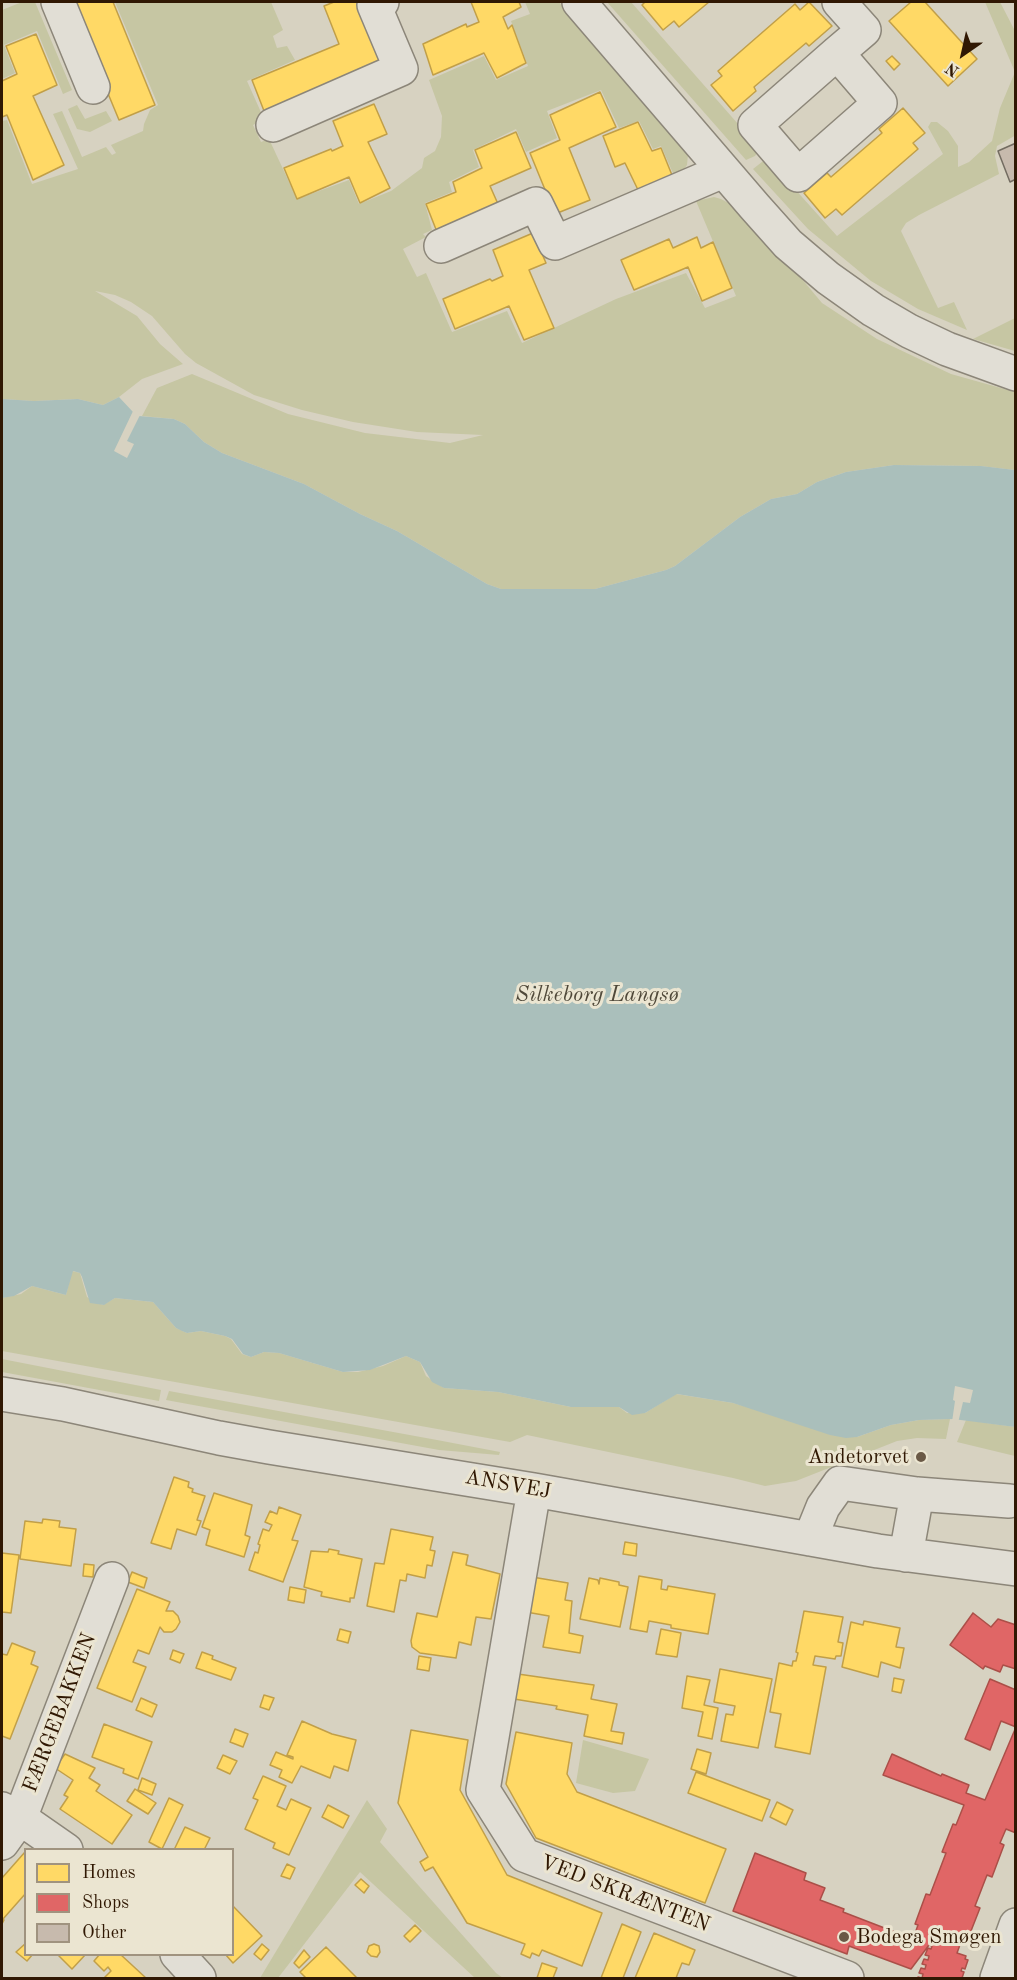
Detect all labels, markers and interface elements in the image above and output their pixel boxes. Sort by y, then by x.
north arrow [933,24,993,84]
text: N [943,59,962,79]
water label: Silkeborg Langsø [515,982,679,1008]
place label: Andetorvet [807,1444,909,1470]
marker: Andetorvet [914,1450,928,1464]
street label: ANSVEJ [463,1465,553,1505]
street label: FÆRGEBAKKEN [18,1630,102,1796]
legend [24,1848,234,1956]
street label: VED SKRÆNTEN [537,1850,713,1938]
text: Homes [82,1864,136,1882]
text: Shops [82,1894,129,1912]
text: Other [82,1924,126,1942]
place label: Bodega Smøgen [856,1924,1002,1950]
marker: Bodega Smøgen [837,1930,851,1944]

